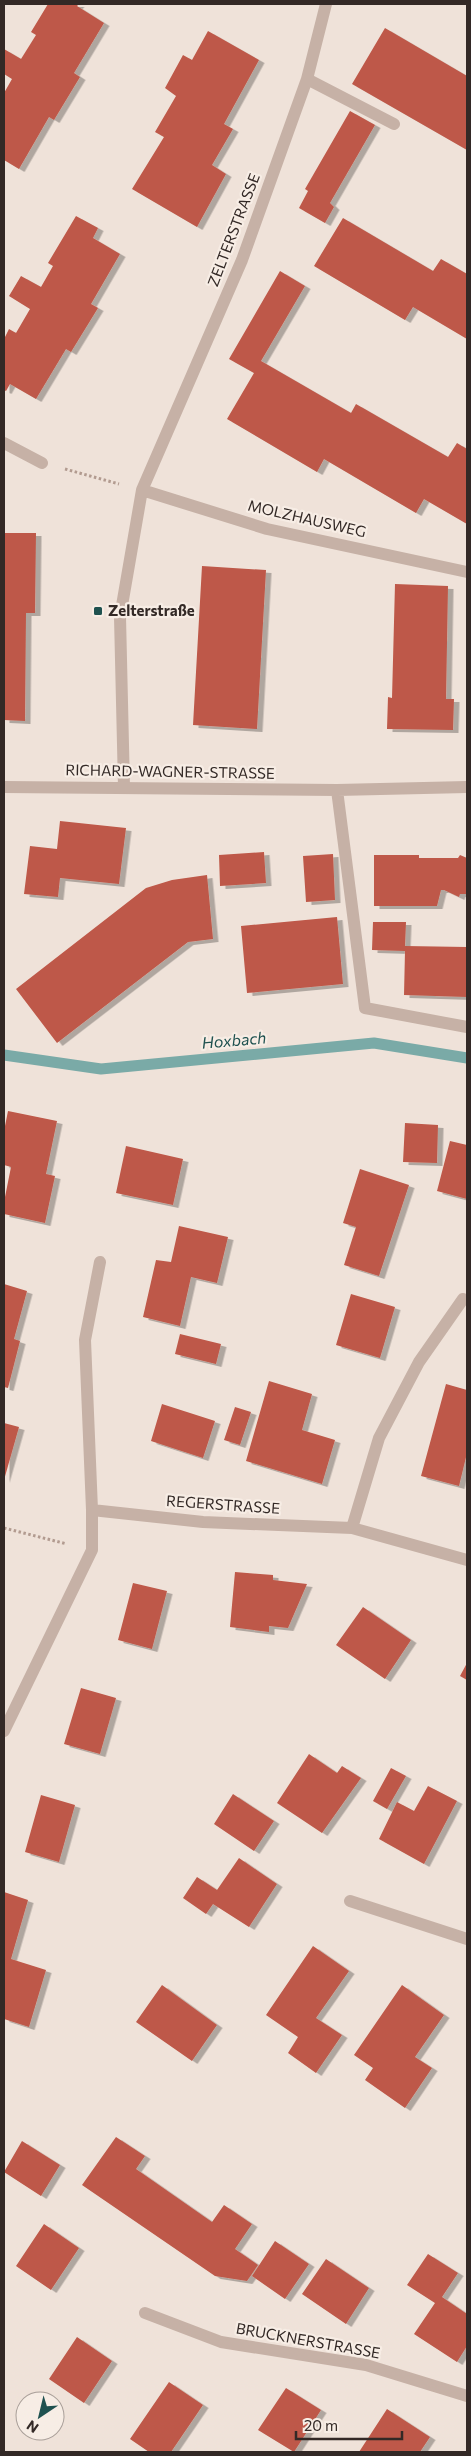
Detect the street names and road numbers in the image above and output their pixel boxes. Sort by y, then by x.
street label: ZELTERSTRASSE [203,170,263,289]
street label: MOLZHAUSWEG [246,496,368,540]
street label: RICHARD-WAGNER-STRASSE [65,760,275,782]
street label: REGERSTRASSE [166,1491,281,1517]
street label: BRUCKNERSTRASSE [235,2318,382,2362]

